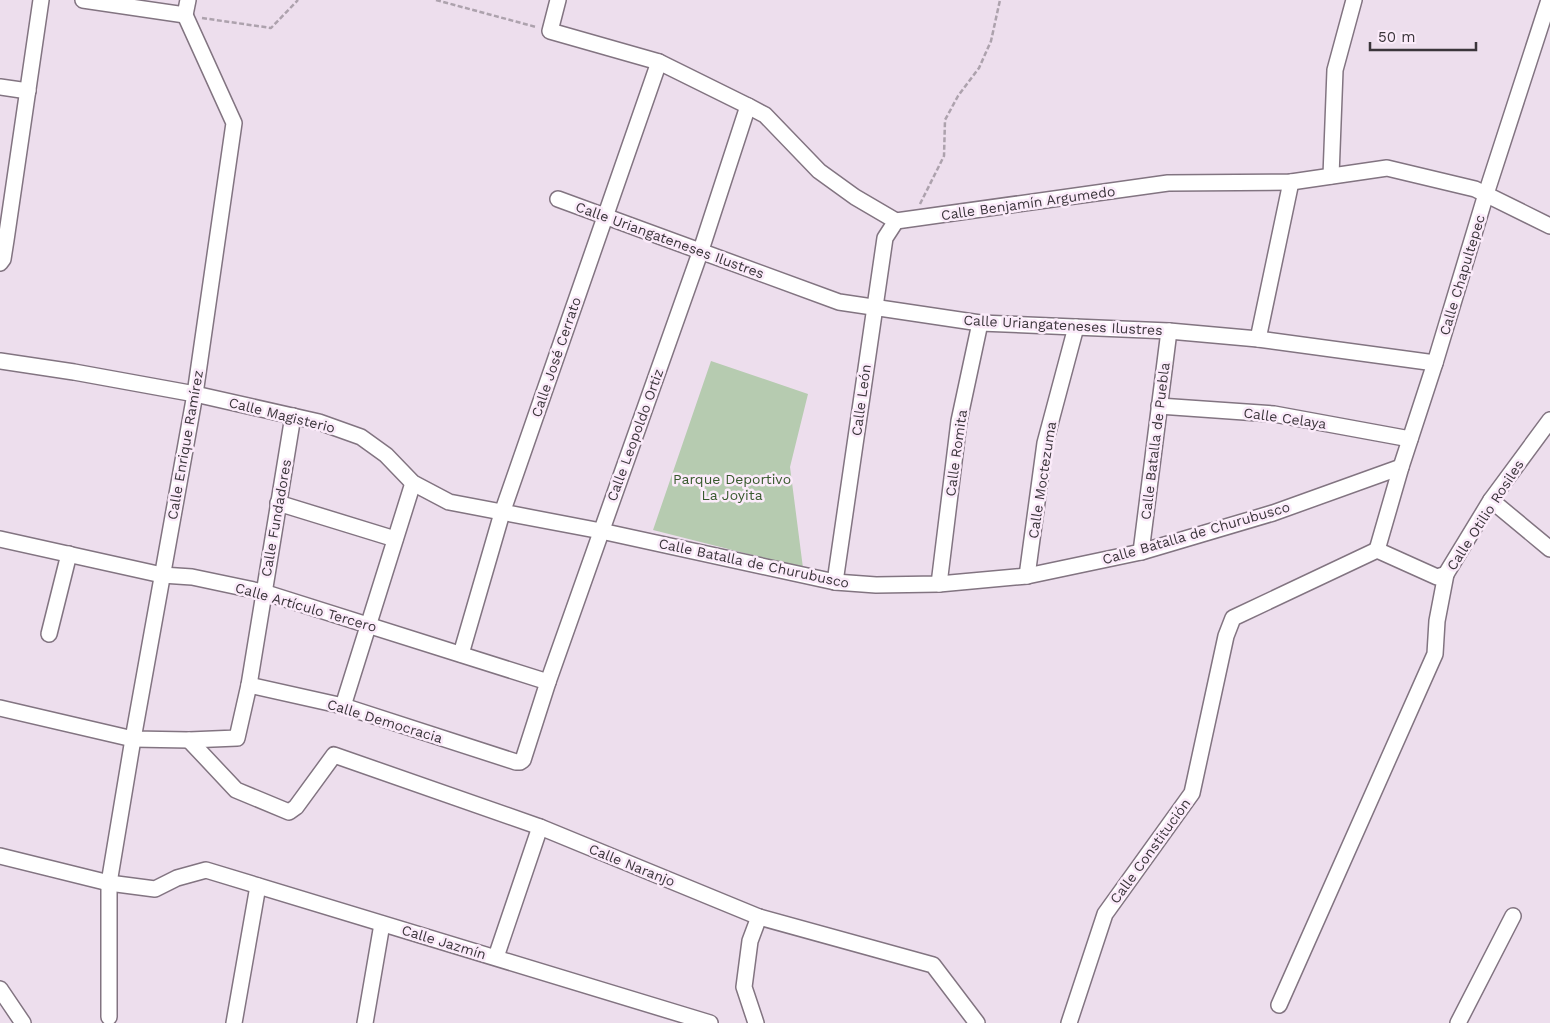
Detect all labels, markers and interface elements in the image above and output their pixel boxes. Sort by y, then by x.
scale bar [1370,20,1476,52]
text: 50 m [1378,28,1415,46]
street label: Calle Benjamín Argumedo [940,183,1116,223]
street label: Calle Uriangateneses Ilustres [574,198,766,282]
street label: Calle Chapultepec [1436,213,1488,337]
street label: Calle José Cerrato [528,295,584,419]
street label: Calle Uriangateneses Ilustres [963,312,1163,338]
street label: Calle Batalla de Puebla [1137,361,1173,521]
street label: Calle León [848,363,874,437]
street label: Calle Leopoldo Ortiz [604,367,666,503]
street label: Calle Enrique Ramírez [164,369,206,521]
street label: Calle Magisterio [227,394,337,436]
street label: Calle Celaya [1243,404,1327,432]
street label: Calle Romita [942,409,970,497]
street label: Calle Moctezuma [1025,420,1059,540]
street label: Calle Otilio Rosiles [1443,457,1527,573]
street label: Calle Fundadores [258,458,294,578]
park label: Parque Deportivo La Joyita [673,471,791,503]
street label: Calle Batalla de Churubusco [1100,499,1292,567]
street label: Calle Batalla de Churubusco [657,535,851,591]
street label: Calle Artículo Tercero [233,579,379,635]
street label: Calle Democracia [325,696,445,746]
street label: Calle Constitución [1107,795,1193,907]
street label: Calle Naranjo [587,840,677,890]
street label: Calle Jazmín [400,922,488,962]

